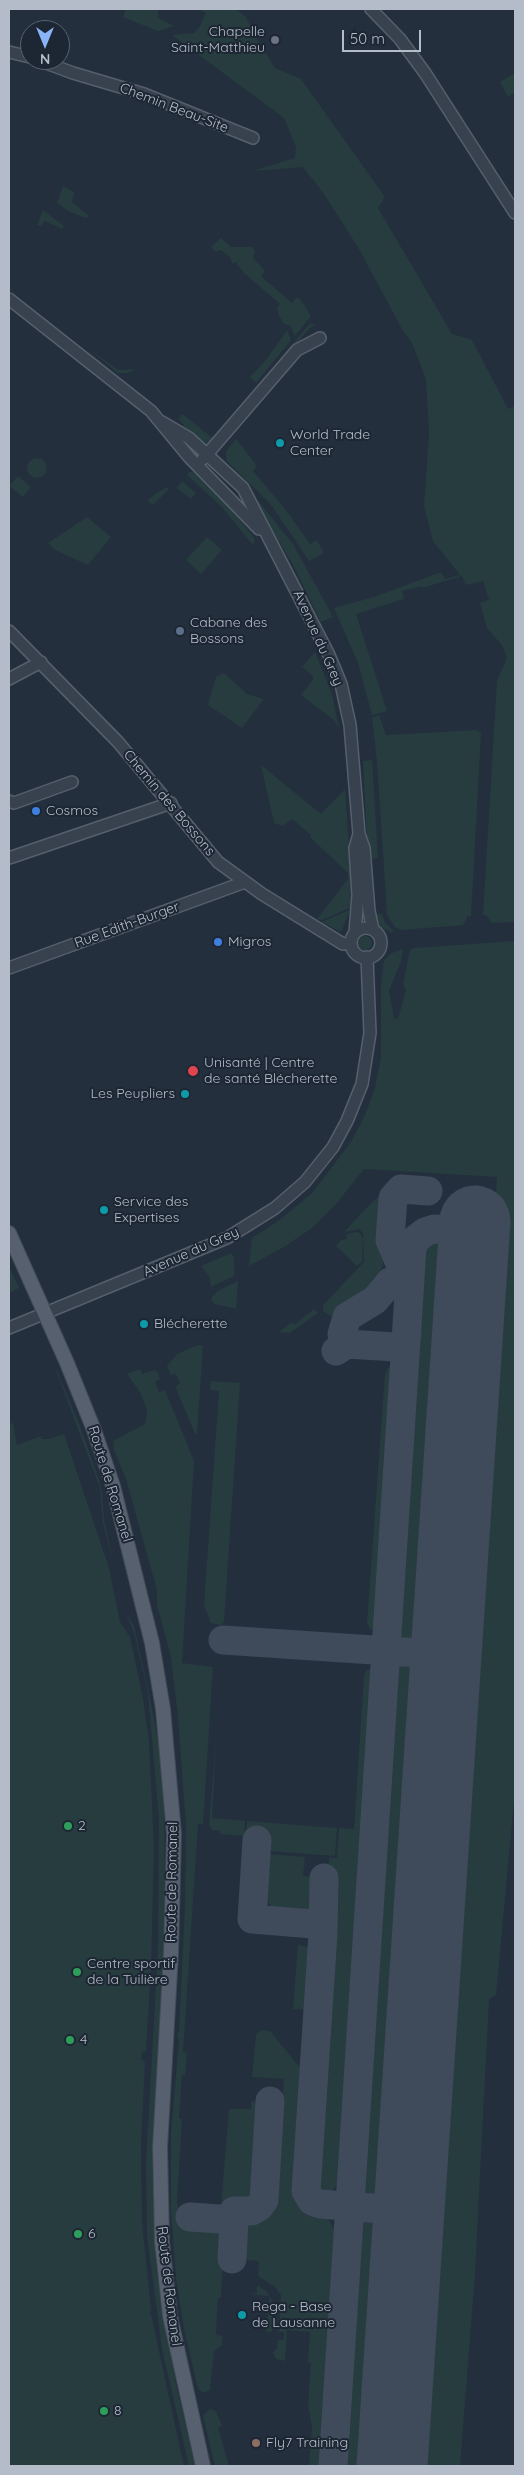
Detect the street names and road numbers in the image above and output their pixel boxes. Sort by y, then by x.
street label: Chemin Beau-Site [117,80,231,136]
street label: Avenue du Grey [289,588,347,688]
street label: Chemin des Bossons [120,747,218,859]
street label: Rue Edith-Burger [72,898,182,952]
street label: Avenue du Grey [141,1223,241,1281]
street label: Route de Romanel [84,1424,136,1544]
street label: Route de Romanel [163,1822,181,1942]
street label: Route de Romanel [153,2225,185,2347]

